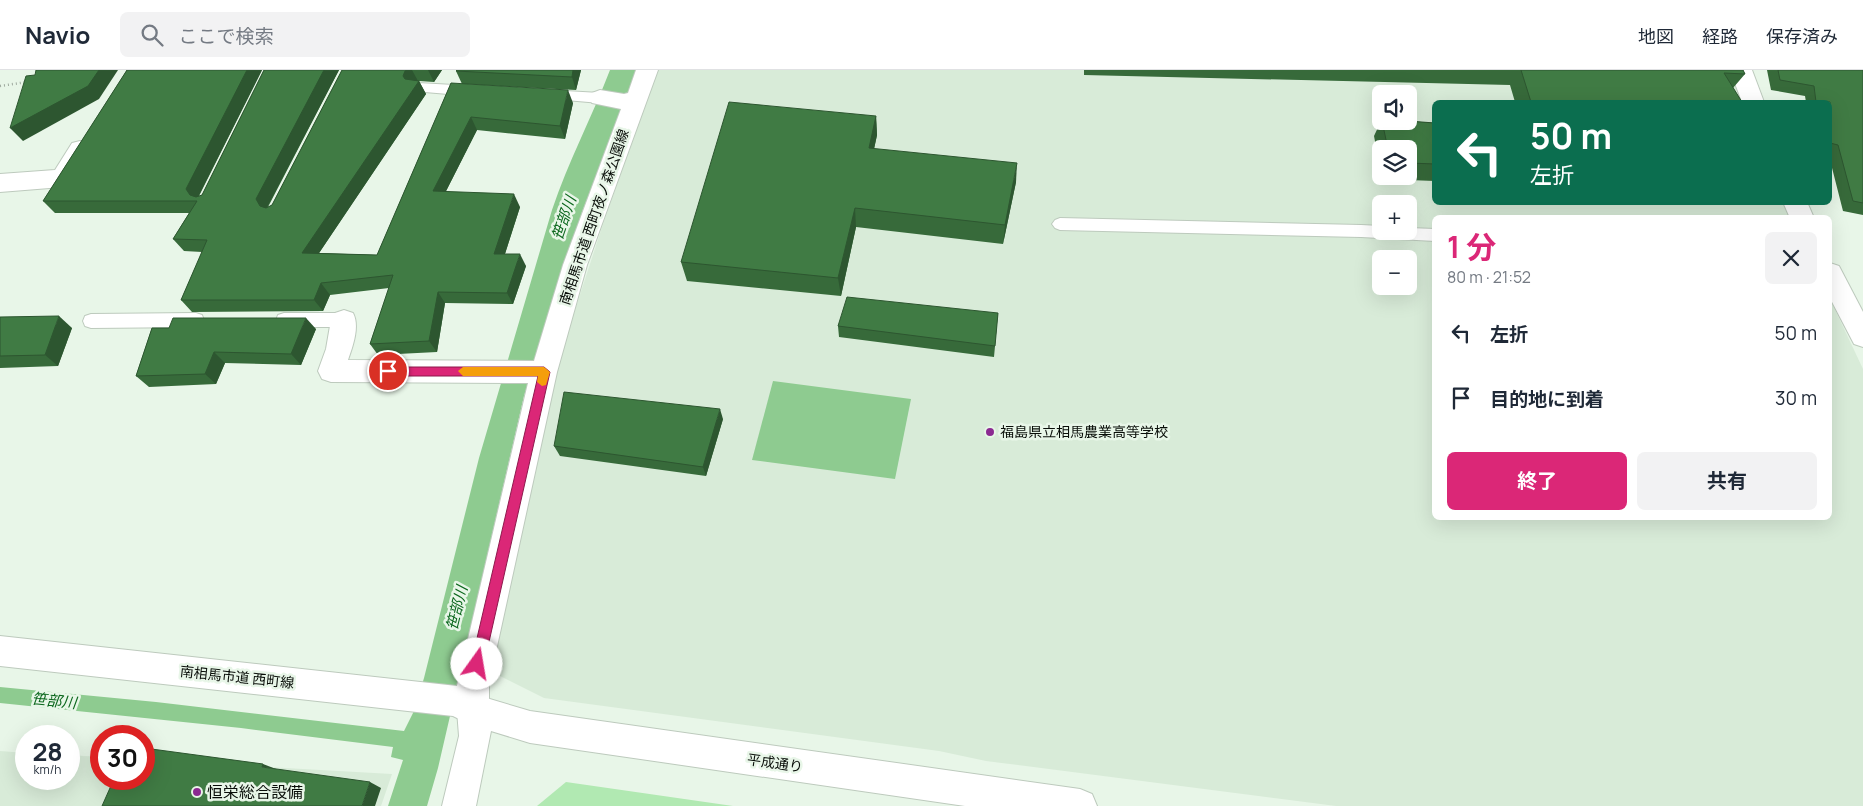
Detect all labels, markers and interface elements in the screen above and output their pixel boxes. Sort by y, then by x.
search box [120,12,470,57]
text: Navio [25,18,90,51]
icon: search [138,21,166,49]
text: ここで検索 [178,23,273,49]
text: 地図 [1638,24,1674,48]
text: 経路 [1702,24,1738,48]
text: 保存済み [1766,24,1838,48]
map controls [1372,85,1417,295]
button: sound [1372,85,1417,130]
text: 50 m [1530,112,1612,160]
icon: left [1447,120,1512,185]
street label: 南相馬市道 西町夜ノ森公園線 [554,126,633,307]
button: layers [1372,140,1417,185]
text: 左折 [1530,160,1574,190]
water label: 笹部川 [546,191,581,243]
button: + [1372,195,1417,240]
text: 1 分 [1447,226,1496,267]
button: close [1765,232,1817,284]
button: − [1372,250,1417,295]
text: 80 m · 21:52 [1447,266,1531,288]
icon: left [1447,319,1475,347]
text: 50 m [1775,320,1817,346]
text: 左折 [1490,321,1528,347]
pin [367,350,409,392]
icon: arrive [374,357,402,385]
icon: arrive [1447,384,1475,412]
text: 30 m [1775,385,1817,411]
text: 目的地に到着 [1490,386,1604,412]
place label: 福島県立相馬農業高等学校 [1000,422,1168,441]
marker: 福島県立相馬農業高等学校 [984,426,996,438]
button: 終了 [1447,452,1627,510]
button: 共有 [1637,452,1817,510]
water label: 笹部川 [441,582,473,632]
position arrow [450,637,502,689]
street label: 南相馬市道 西町線 [179,661,295,692]
water label: 笹部川 [31,688,80,714]
speed limit sign: 30 [90,725,155,790]
text: 28 [32,734,63,769]
street label: 平成通り [746,749,804,776]
text: km/h [34,761,61,778]
place label: 恒栄総合設備 [207,781,303,803]
marker: 恒栄総合設備 [191,786,203,798]

